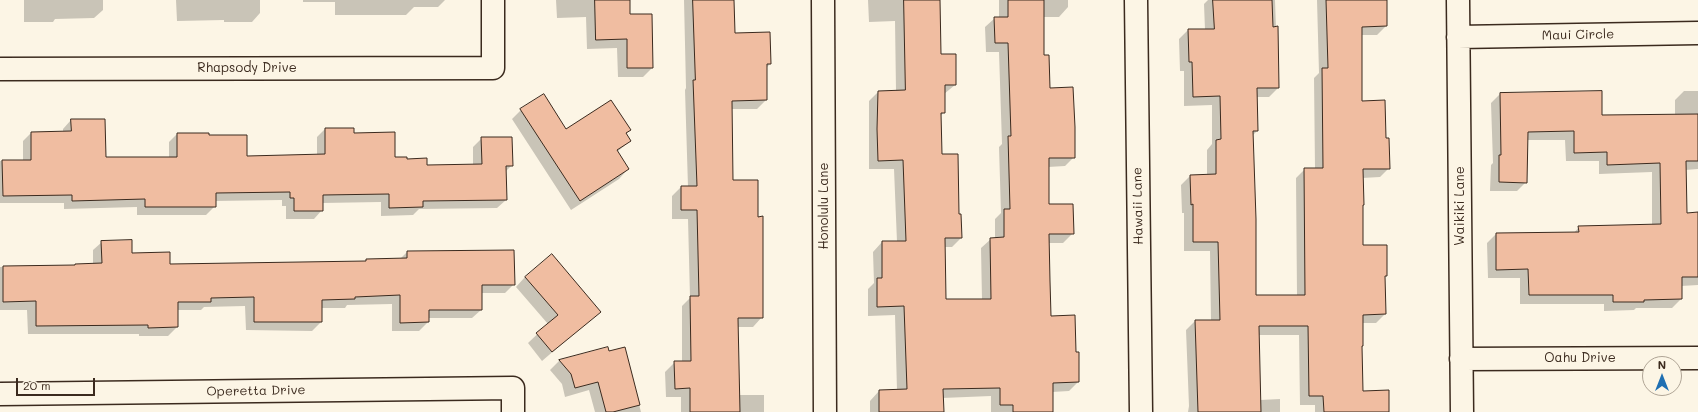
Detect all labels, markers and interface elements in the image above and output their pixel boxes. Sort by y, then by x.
street label: Maui Circle [1542,27,1614,43]
street label: Rhapsody Drive [197,60,297,76]
street label: Honolulu Lane [816,163,832,249]
street label: Waikiki Lane [1452,166,1468,246]
street label: Hawaii Lane [1130,167,1146,245]
street label: Oahu Drive [1544,350,1616,366]
north arrow [1642,356,1682,396]
text: N [1658,357,1666,372]
scale bar [18,370,97,396]
text: 20 m [23,377,51,393]
street label: Operetta Drive [206,382,306,400]

